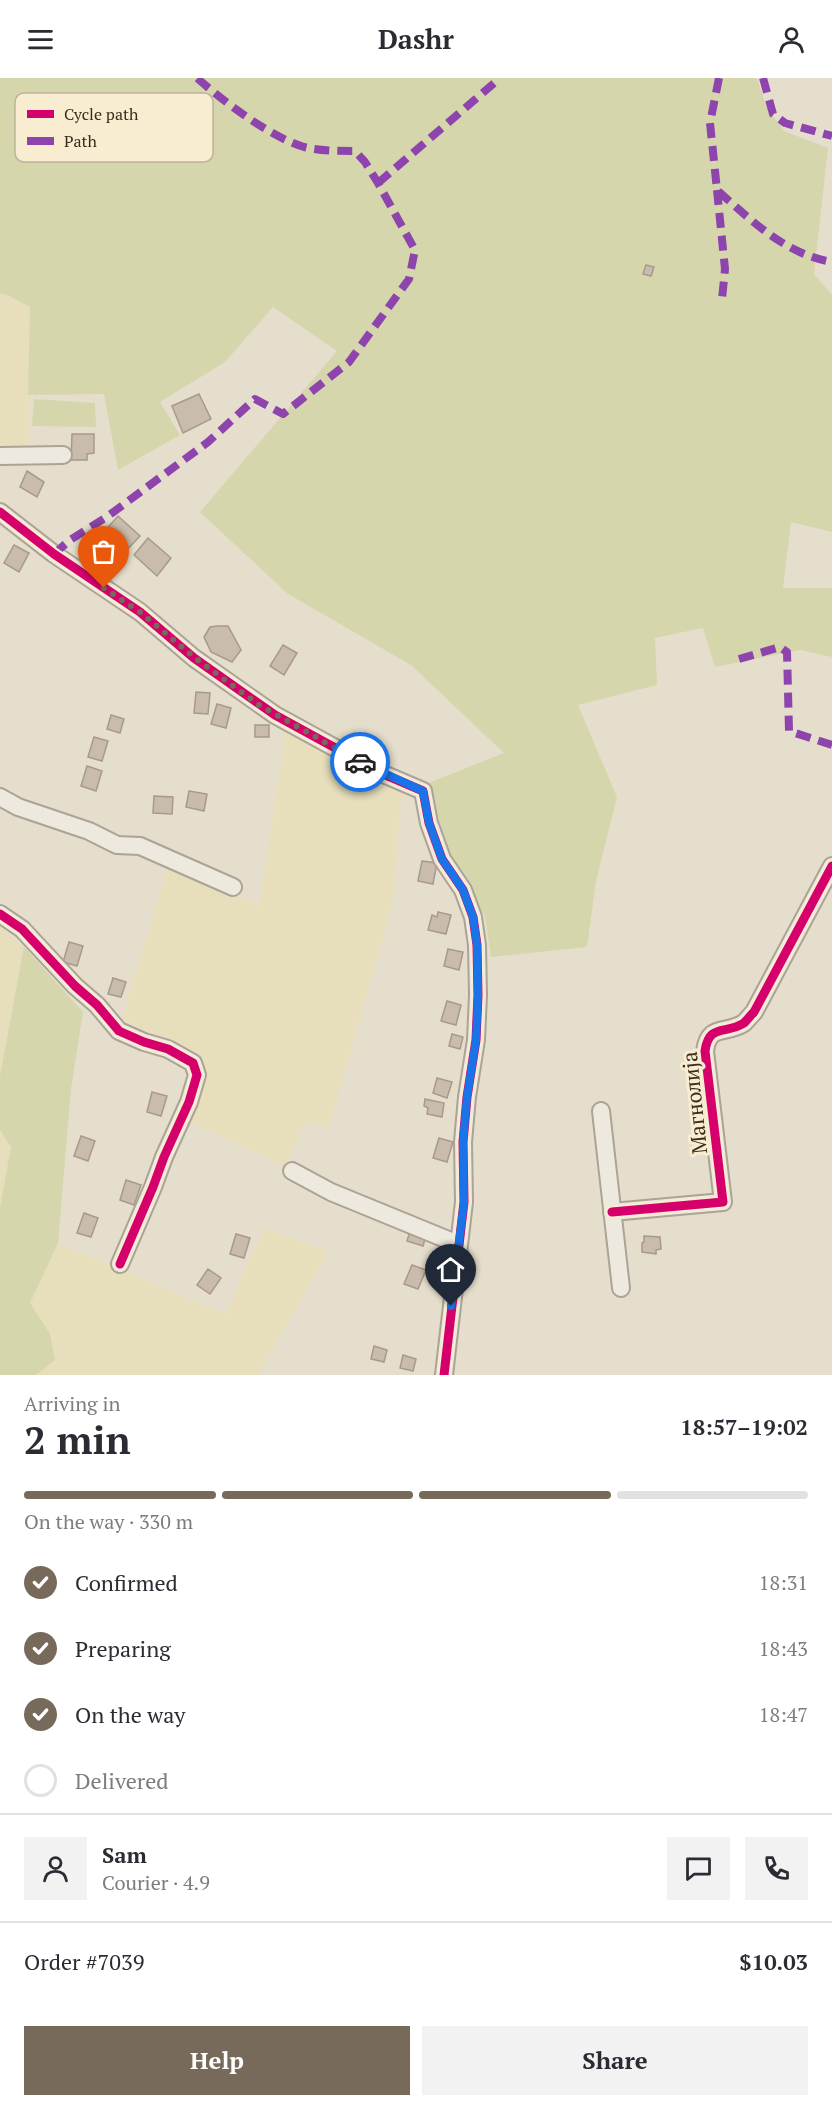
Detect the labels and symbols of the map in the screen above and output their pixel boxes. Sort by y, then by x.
legend [15,93,213,162]
text: Cycle path [64,103,139,125]
text: Path [64,130,98,152]
pin [78,526,129,588]
courier [330,732,390,792]
street label: Магнолија [675,1050,713,1156]
pin [425,1244,476,1306]

